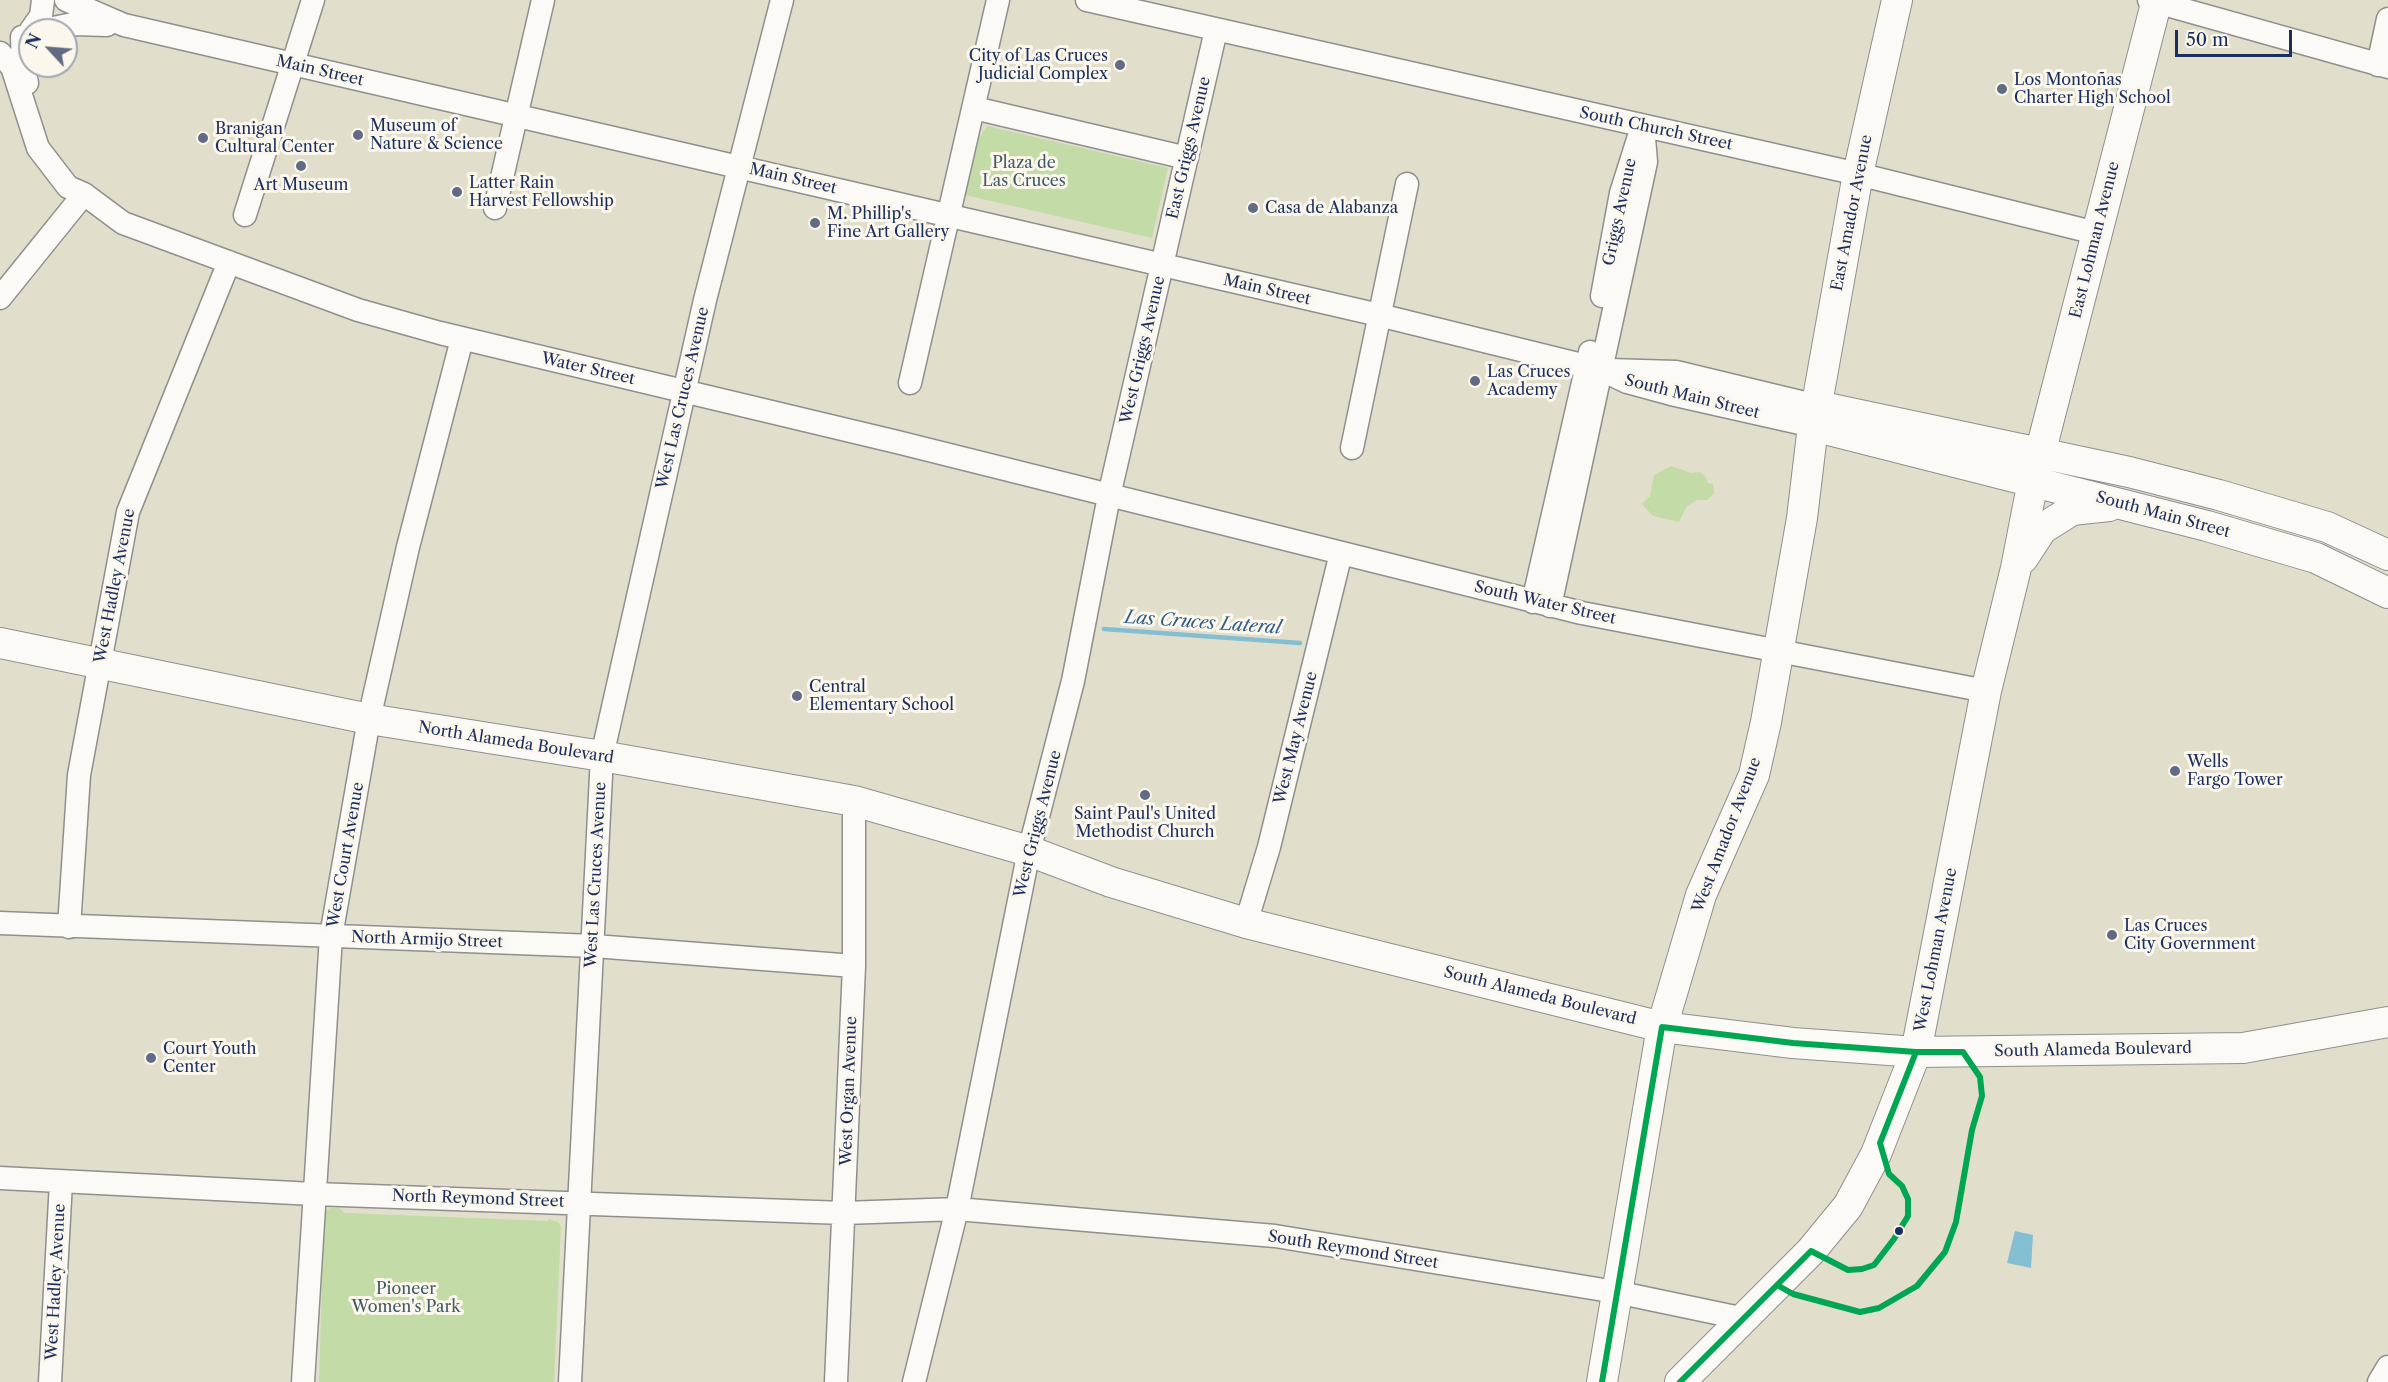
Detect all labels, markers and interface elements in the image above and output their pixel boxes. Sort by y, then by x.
north arrow [18,18,78,78]
scale bar [2178,18,2295,56]
text: 50 m [2186,29,2229,51]
text: N [22,30,46,52]
place label: City of Las Cruces Judicial Complex [969,46,1108,84]
street label: Main Street [274,52,366,90]
marker: City of Las Cruces Judicial Complex [1113,58,1127,72]
place label: Los Montoñas Charter High School [2014,70,2171,108]
street label: East Griggs Avenue [1163,75,1215,221]
marker: Los Montoñas Charter High School [1995,82,2009,96]
street label: South Church Street [1578,103,1734,155]
place label: Museum of Nature & Science [370,116,503,154]
place label: Branigan Cultural Center [215,119,334,157]
marker: Museum of Nature & Science [351,128,365,142]
marker: Branigan Cultural Center [196,131,210,145]
street label: East Amador Avenue [1827,133,1877,293]
park label: Plaza de Las Cruces [982,153,1066,191]
street label: Griggs Avenue [1599,156,1641,268]
marker: Art Museum [294,159,308,173]
street label: Main Street [747,160,839,198]
street label: East Lohman Avenue [2066,160,2124,320]
place label: Latter Rain Harvest Fellowship [469,173,614,211]
place label: Art Museum [254,175,348,195]
marker: Latter Rain Harvest Fellowship [450,185,464,199]
place label: Casa de Alabanza [1265,198,1398,218]
marker: Casa de Alabanza [1246,201,1260,215]
place label: M. Phillip's Fine Art Gallery [827,204,949,242]
marker: M. Phillip's Fine Art Gallery [808,216,822,230]
street label: Main Street [1221,271,1313,309]
street label: West Griggs Avenue [1117,274,1169,426]
street label: West Las Cruces Avenue [653,305,713,491]
street label: Water Street [539,349,637,389]
place label: Las Cruces Academy [1487,362,1570,400]
street label: South Main Street [1623,371,1761,423]
marker: Las Cruces Academy [1468,374,1482,388]
street label: South Main Street [2094,488,2232,542]
street label: West Hadley Avenue [91,507,139,665]
street label: South Water Street [1472,577,1618,629]
water label: Las Cruces Lateral [1124,607,1282,639]
street label: West May Avenue [1270,670,1322,806]
place label: Central Elementary School [809,677,954,715]
marker: Central Elementary School [790,689,804,703]
street label: North Alameda Boulevard [417,718,615,768]
street label: West Griggs Avenue [1010,748,1066,900]
place label: Wells Fargo Tower [2187,752,2283,790]
street label: West Amador Avenue [1689,755,1765,915]
marker: Wells Fargo Tower [2168,764,2182,778]
street label: West Court Avenue [324,781,368,929]
street label: West Las Cruces Avenue [582,781,610,969]
marker: Saint Paul's United Methodist Church [1138,788,1152,802]
place label: Saint Paul's United Methodist Church [1074,804,1216,842]
street label: West Lohman Avenue [1911,866,1961,1034]
place label: Las Cruces City Government [2124,916,2256,954]
street label: North Armijo Street [351,928,503,952]
marker: Las Cruces City Government [2105,928,2119,942]
street label: South Alameda Boulevard [1442,963,1638,1029]
street label: West Organ Avenue [837,1016,861,1166]
place label: Court Youth Center [163,1039,257,1077]
street label: South Alameda Boulevard [1994,1039,2192,1061]
marker: Court Youth Center [144,1051,158,1065]
street label: North Reymond Street [391,1186,565,1212]
street label: West Hadley Avenue [42,1203,70,1361]
unlabelled marker [1893,1225,1905,1237]
street label: South Reymond Street [1266,1227,1440,1273]
park label: Pioneer Women's Park [352,1279,460,1317]

